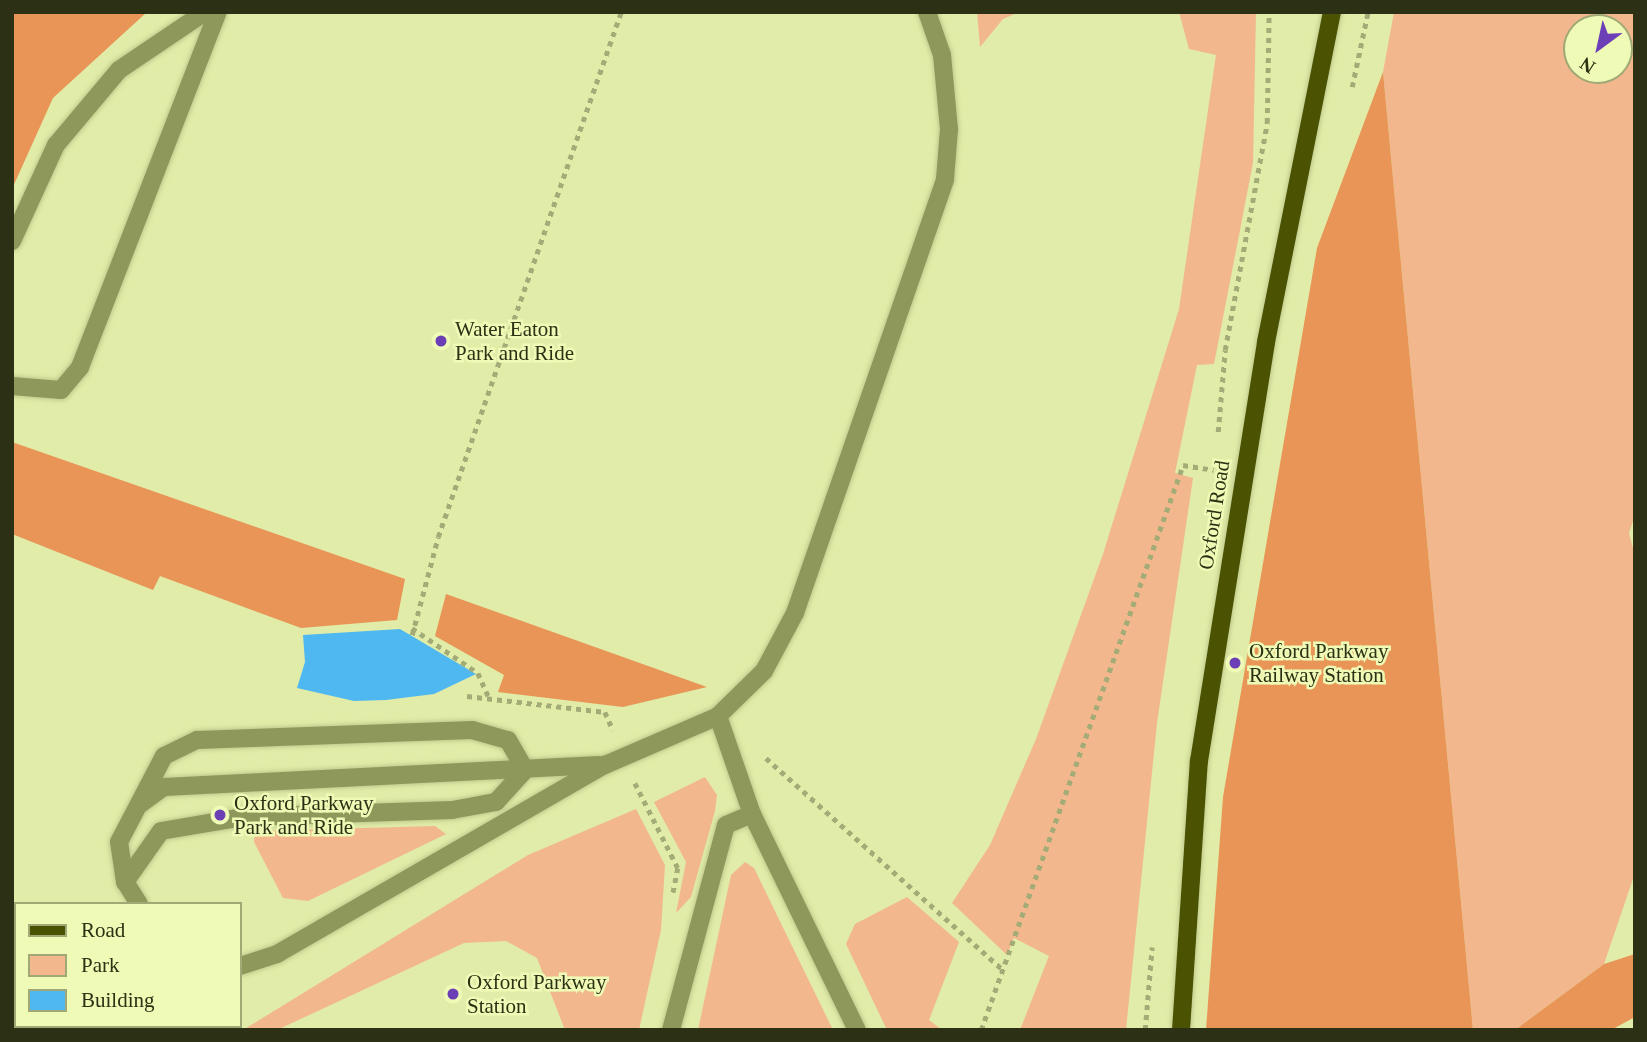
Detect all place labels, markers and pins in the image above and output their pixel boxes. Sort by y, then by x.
place label: Water Eaton Park and Ride [455,316,574,366]
marker: Water Eaton Park and Ride [433,333,449,349]
place label: Oxford Parkway Railway Station [1249,638,1388,688]
marker: Oxford Parkway Railway Station [1227,655,1243,671]
place label: Oxford Parkway Park and Ride [234,790,373,840]
marker: Oxford Parkway Park and Ride [212,807,228,823]
place label: Oxford Parkway Station [467,969,606,1019]
marker: Oxford Parkway Station [445,986,461,1002]

